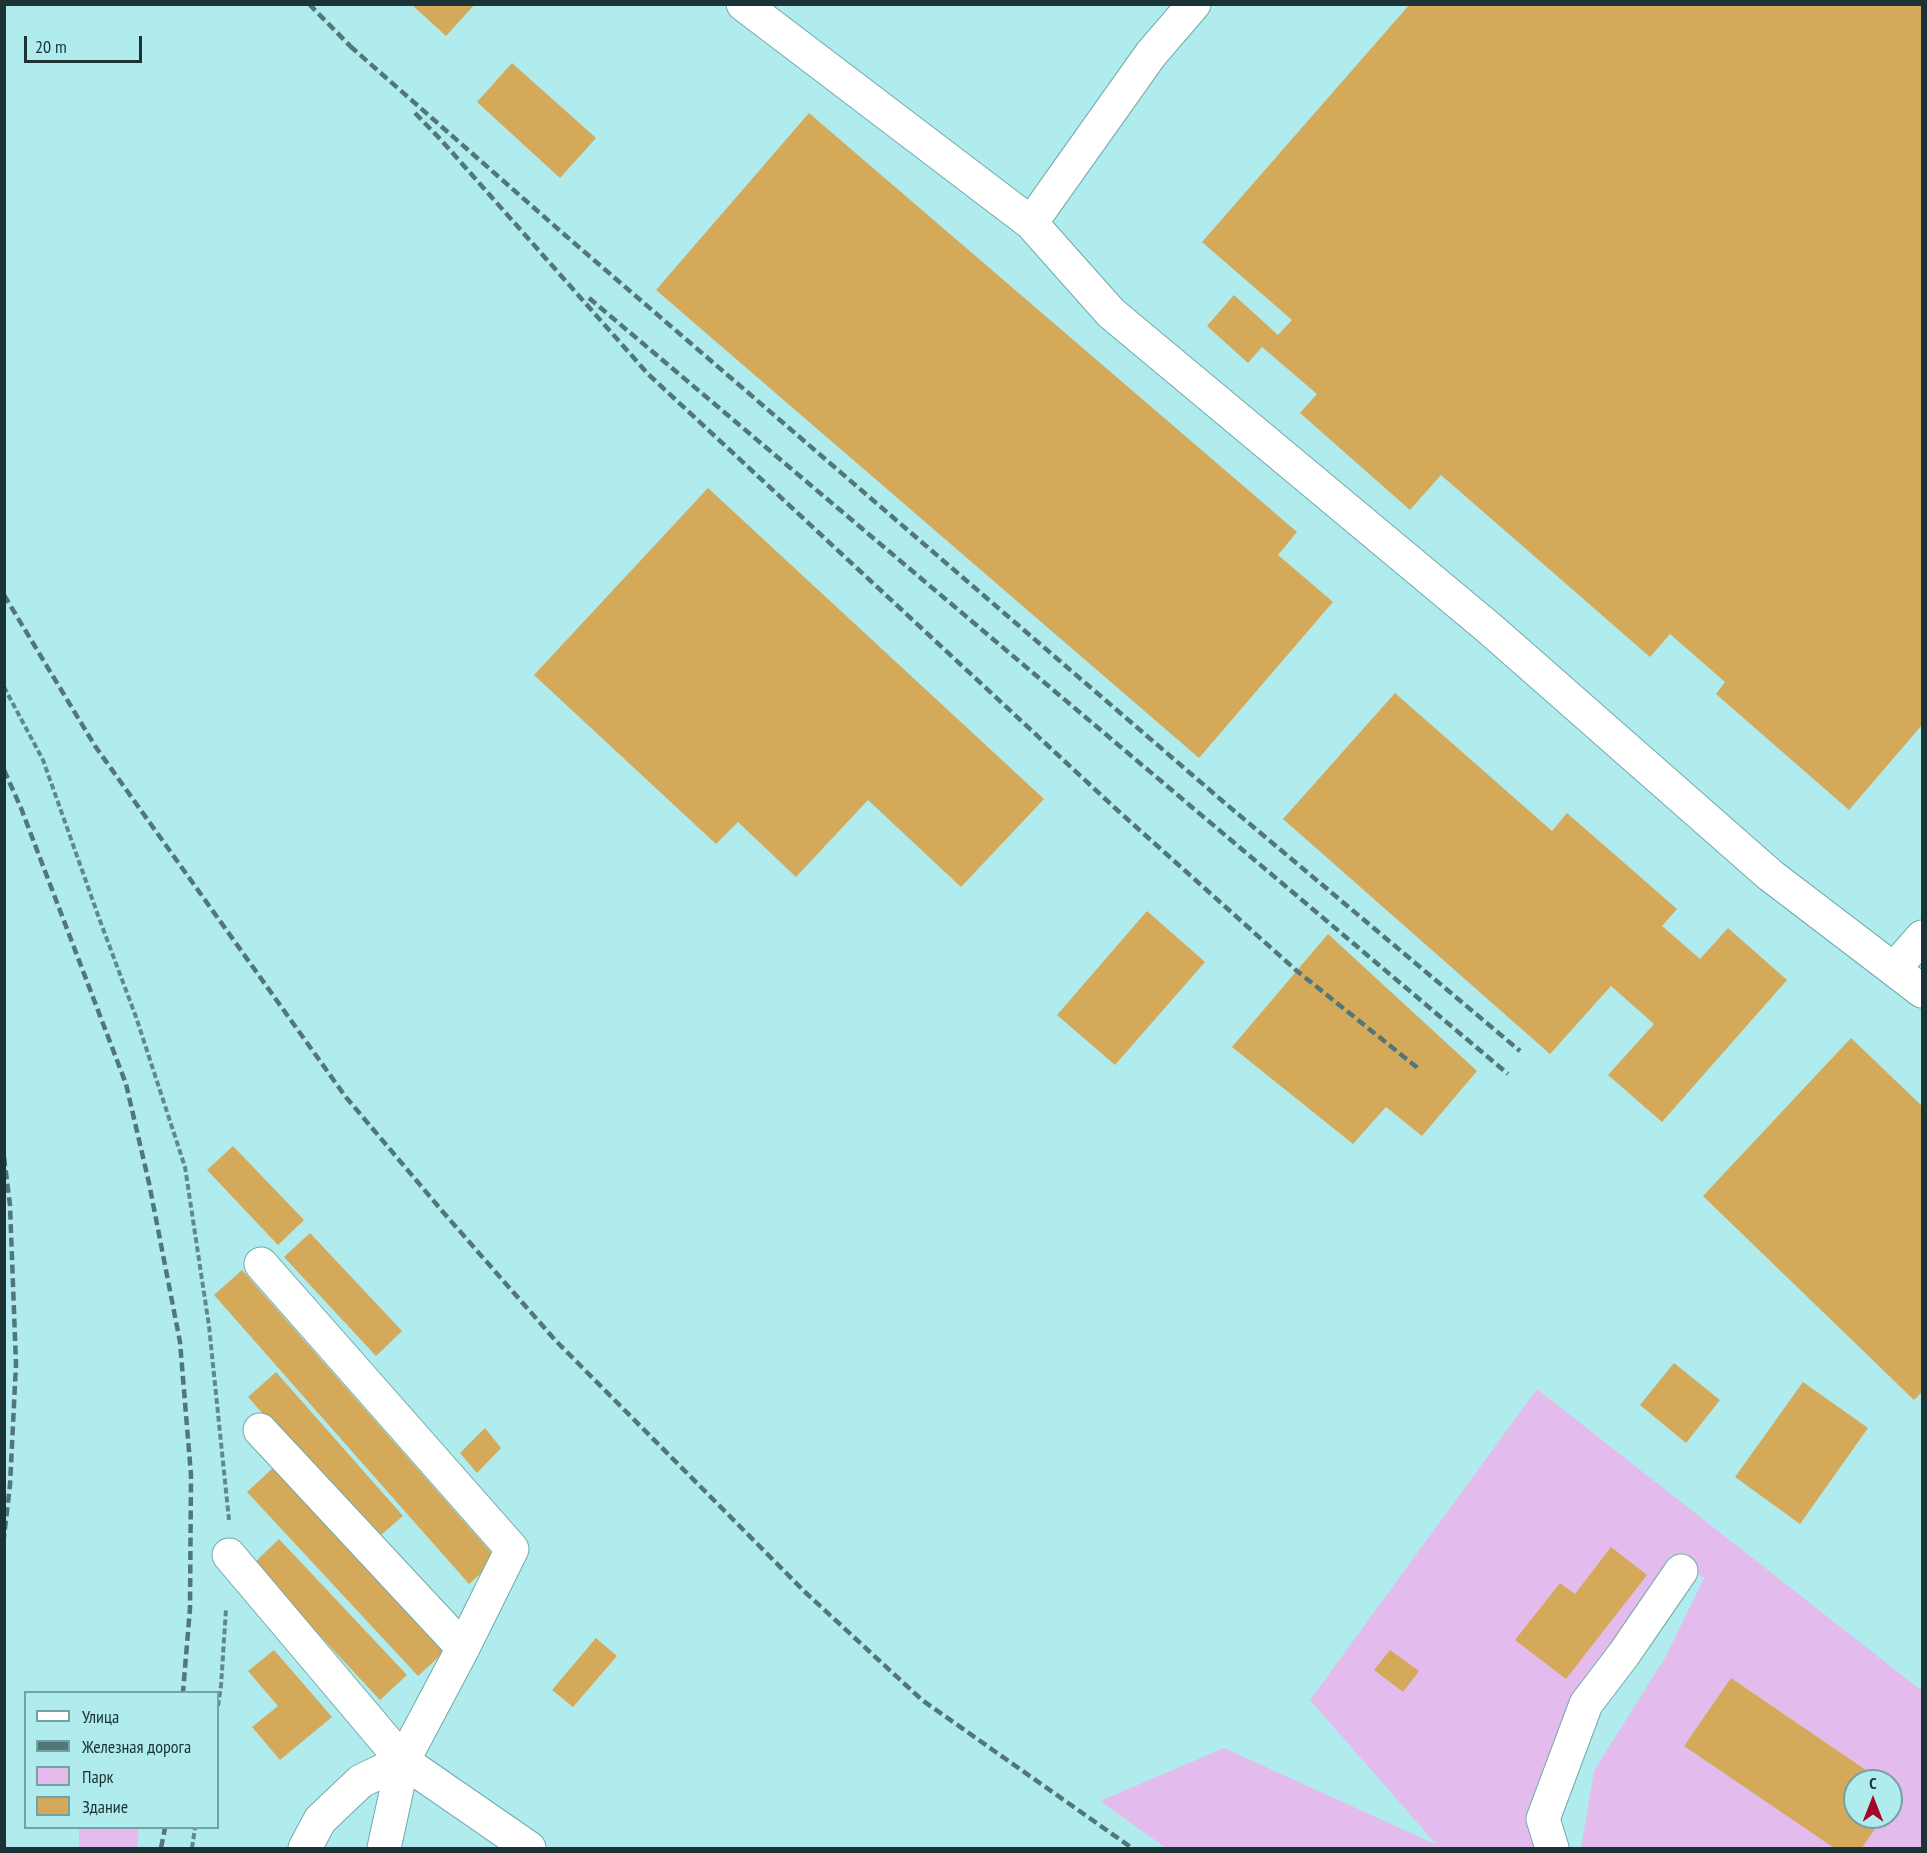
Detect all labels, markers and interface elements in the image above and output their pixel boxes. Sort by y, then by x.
scale bar [27,24,146,62]
text: 20 m [35,35,67,58]
legend [24,1691,219,1829]
text: Улица [82,1705,119,1728]
text: Железная дорога [82,1735,191,1758]
text: Парк [82,1765,113,1788]
north arrow [1843,1769,1903,1829]
text: С [1869,1773,1877,1793]
text: Здание [82,1795,128,1818]

